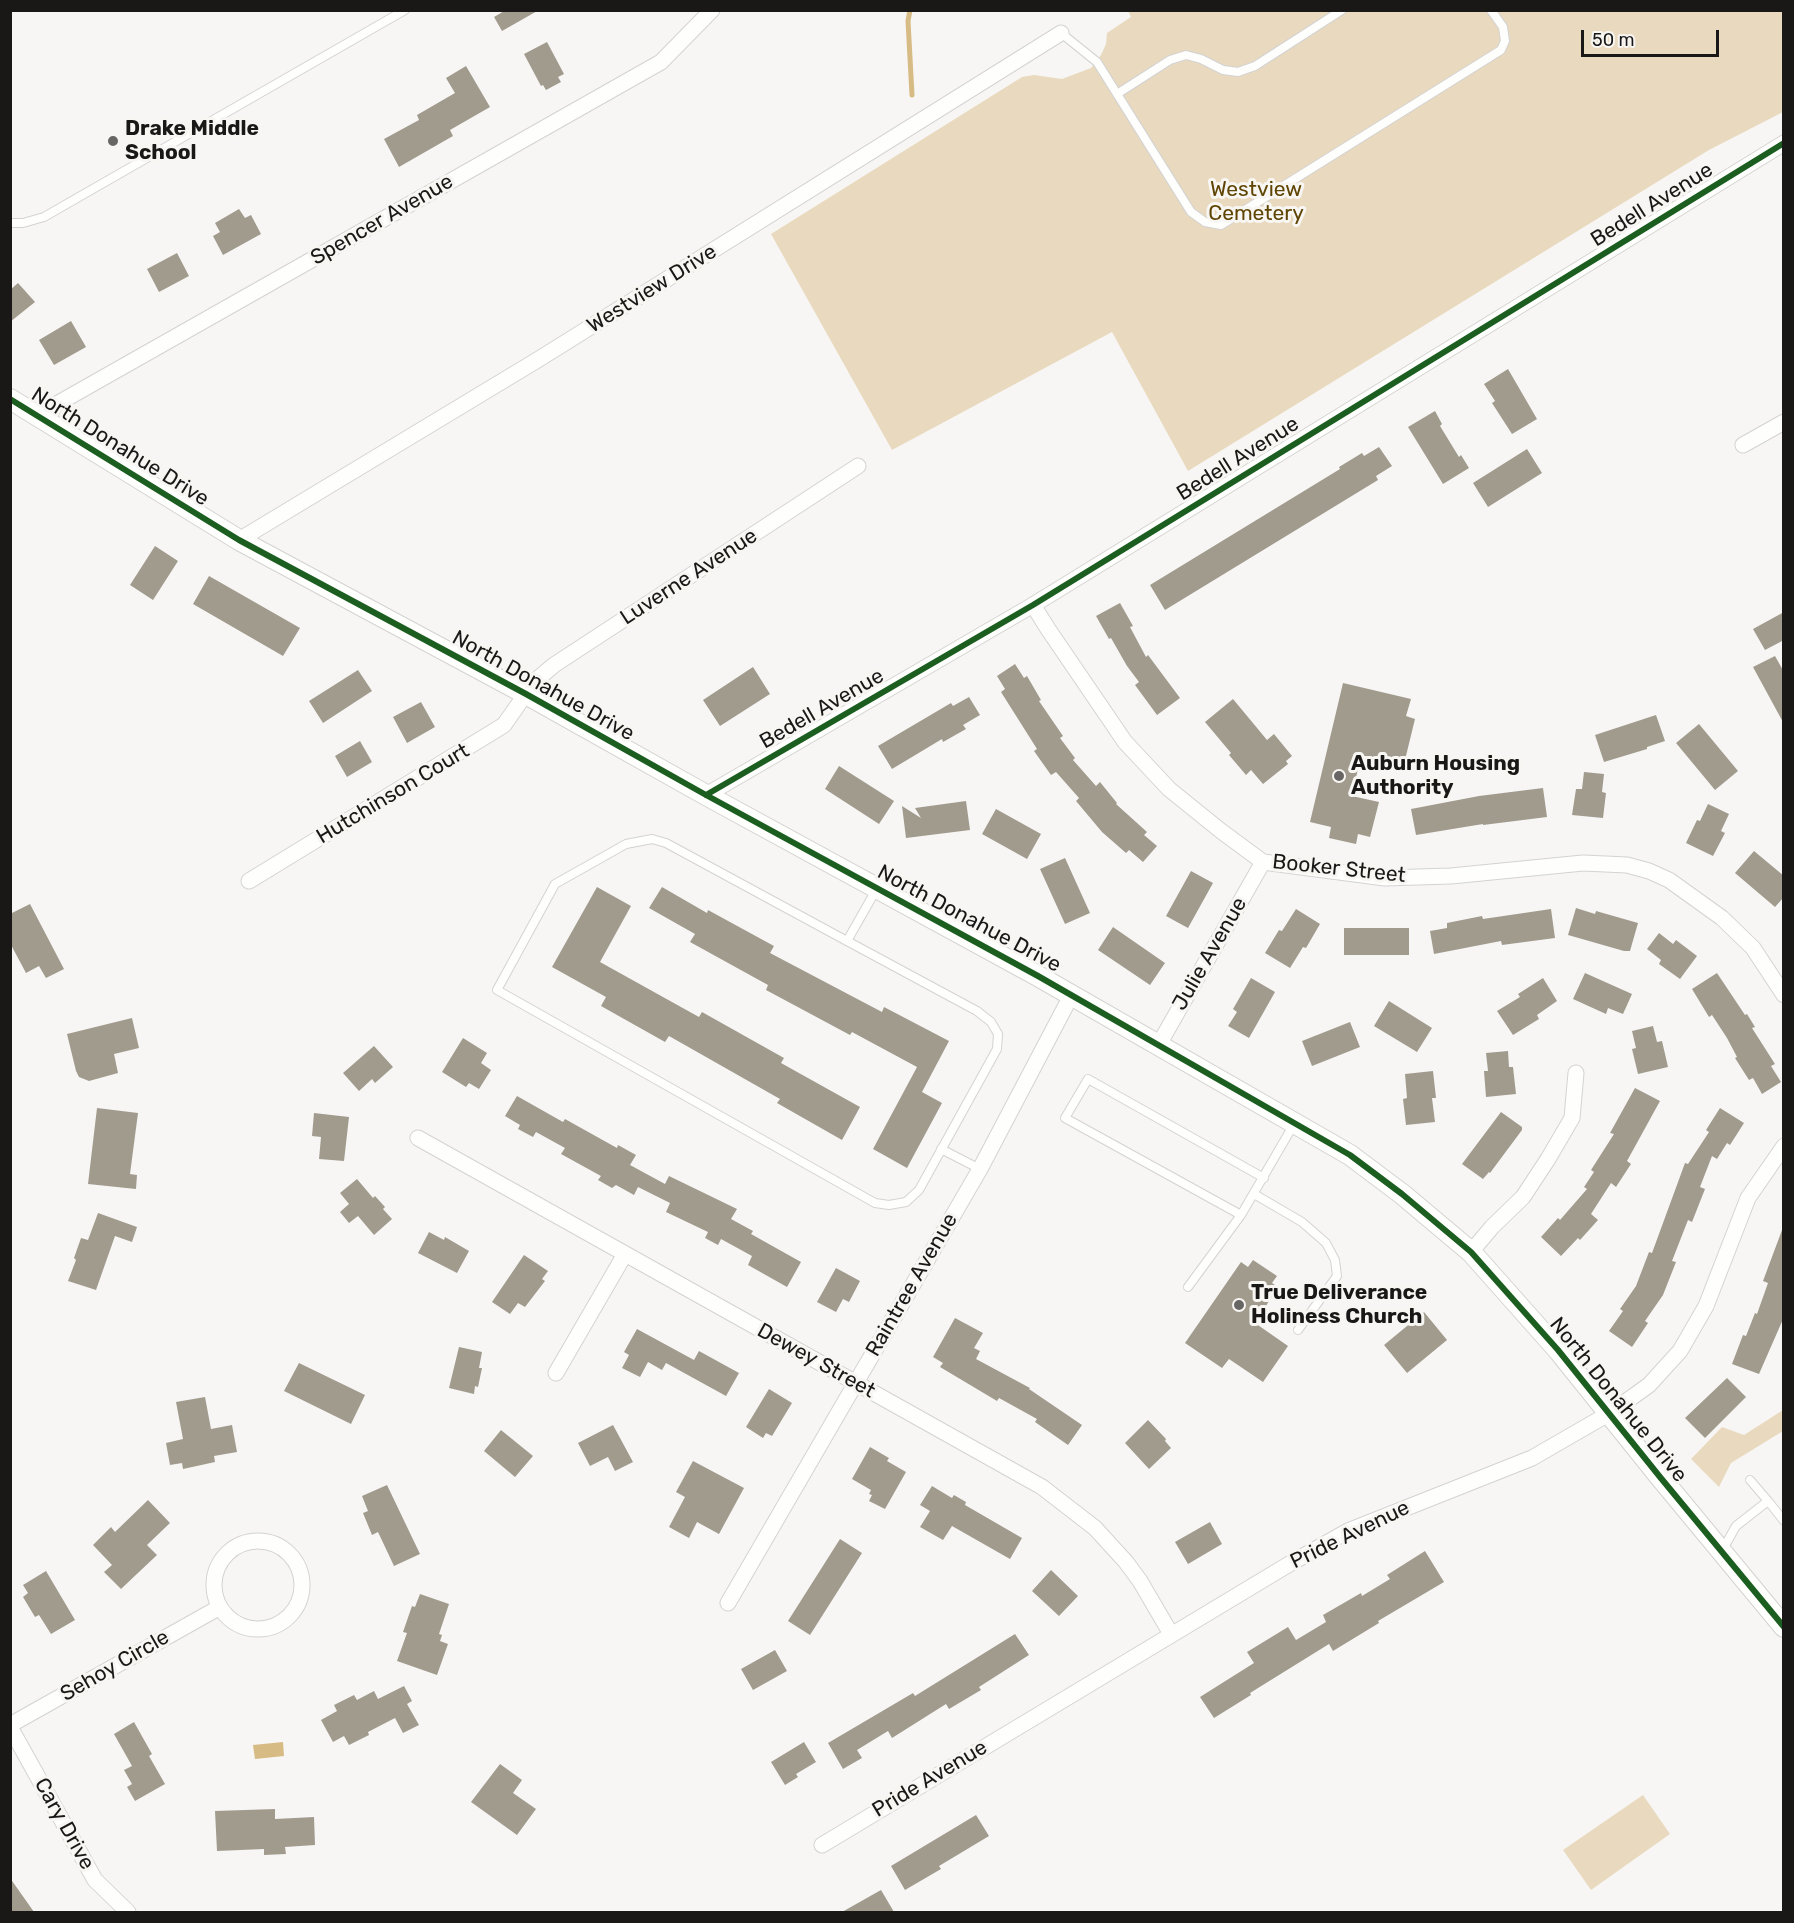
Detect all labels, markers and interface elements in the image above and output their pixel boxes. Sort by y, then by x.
scale bar [1584,18,1722,56]
text: 50 m [1592,29,1635,51]
place label: Drake Middle School [125,116,259,166]
marker: Drake Middle School [106,134,120,148]
street label: Bedell Avenue [1586,157,1718,253]
street label: Spencer Avenue [306,169,458,271]
park label: Westview Cemetery [1208,177,1304,227]
street label: Westview Drive [583,239,721,339]
street label: North Donahue Drive [27,382,213,512]
street label: Bedell Avenue [1172,411,1304,507]
street label: Luverne Avenue [616,523,762,631]
street label: North Donahue Drive [447,625,639,747]
street label: Bedell Avenue [756,663,888,755]
street label: Hutchinson Court [312,739,474,849]
place label: Auburn Housing Authority [1351,751,1520,801]
marker: Auburn Housing Authority [1332,769,1346,783]
street label: Booker Street [1271,849,1407,889]
street label: North Donahue Drive [873,860,1065,978]
street label: Julie Avenue [1167,893,1253,1015]
street label: Raintree Avenue [861,1209,963,1361]
place label: True Deliverance Holiness Church [1251,1280,1427,1330]
marker: True Deliverance Holiness Church [1232,1298,1246,1312]
street label: North Donahue Drive [1544,1313,1692,1487]
street label: Dewey Street [752,1318,880,1404]
street label: Pride Avenue [1286,1495,1414,1575]
street label: Sehoy Circle [56,1625,174,1707]
street label: Pride Avenue [868,1735,992,1823]
street label: Cary Drive [29,1774,99,1874]

